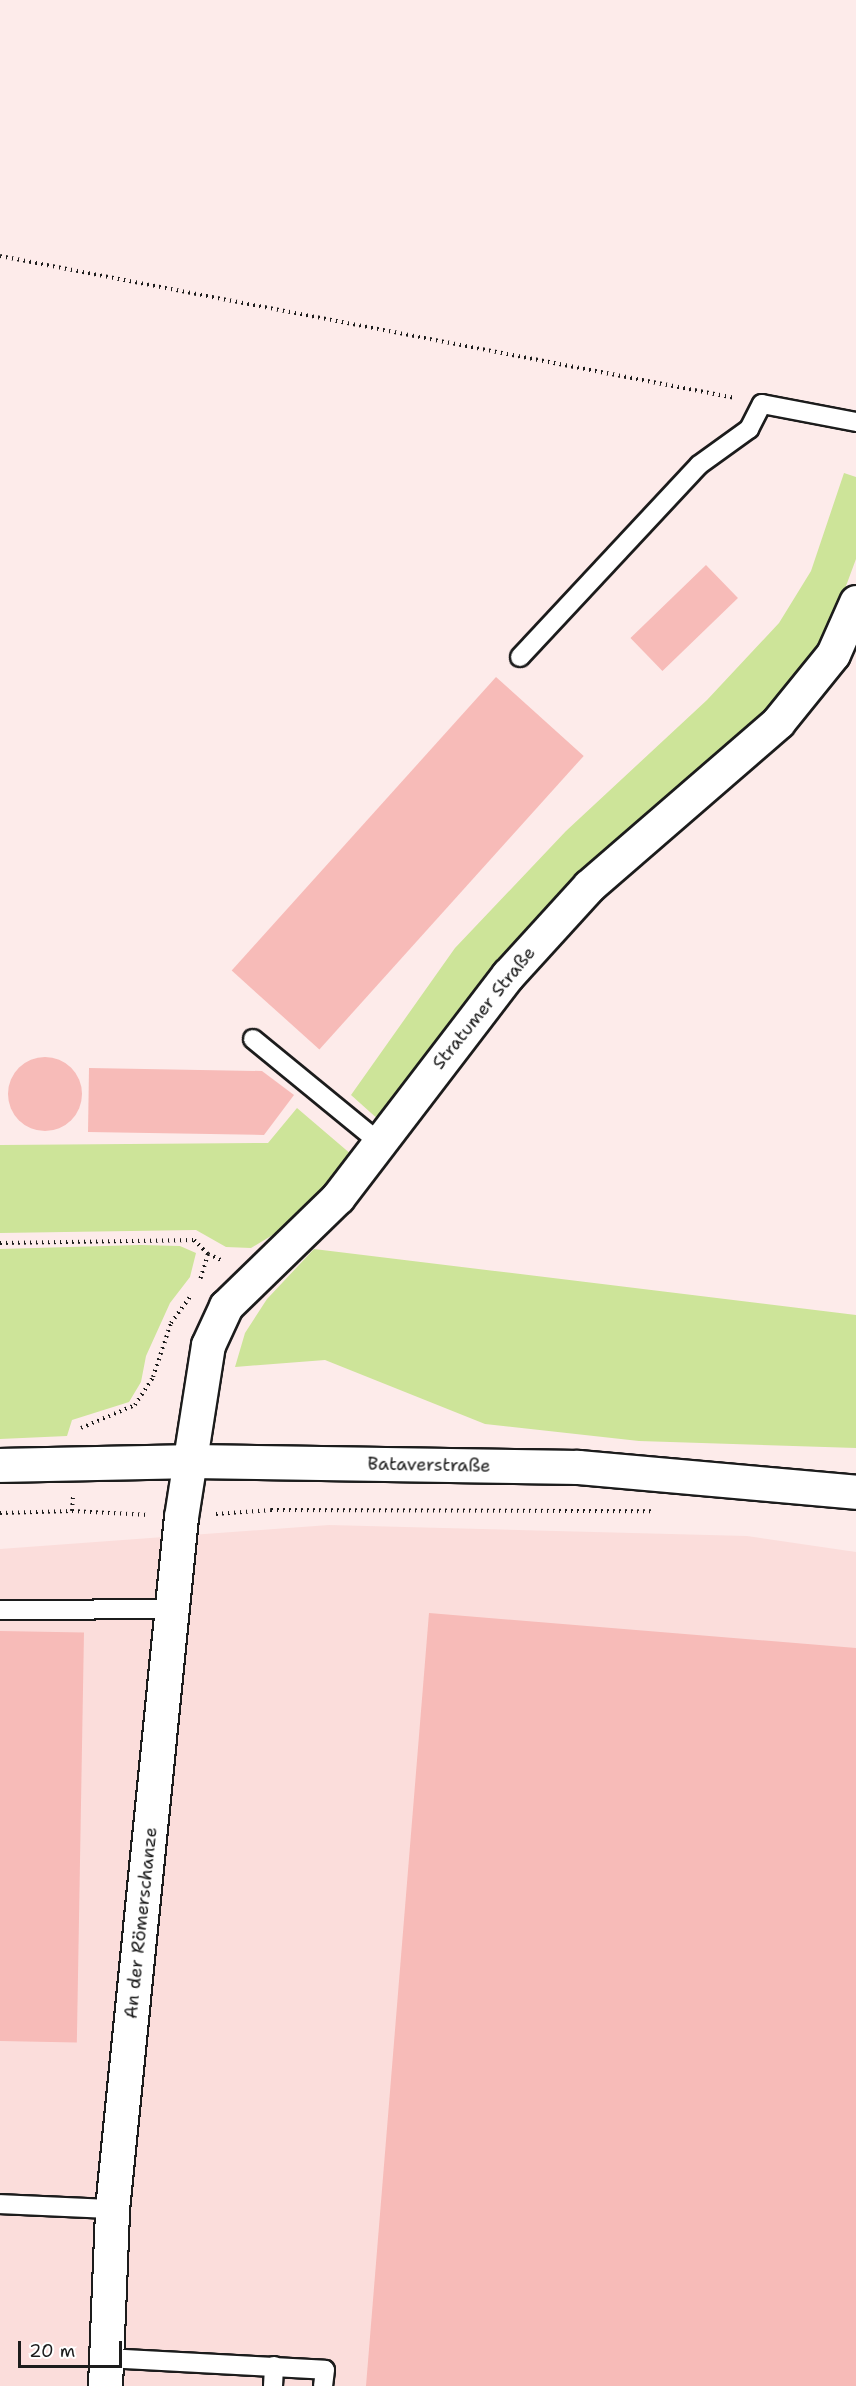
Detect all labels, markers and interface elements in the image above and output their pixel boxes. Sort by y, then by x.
street label: Stratumer Straße [428,942,540,1074]
street label: Bataverstraße [367,1453,491,1477]
street label: An der Römerschanze [120,1826,162,2020]
scale bar [21,2329,124,2367]
text: 20 m [29,2339,75,2363]

